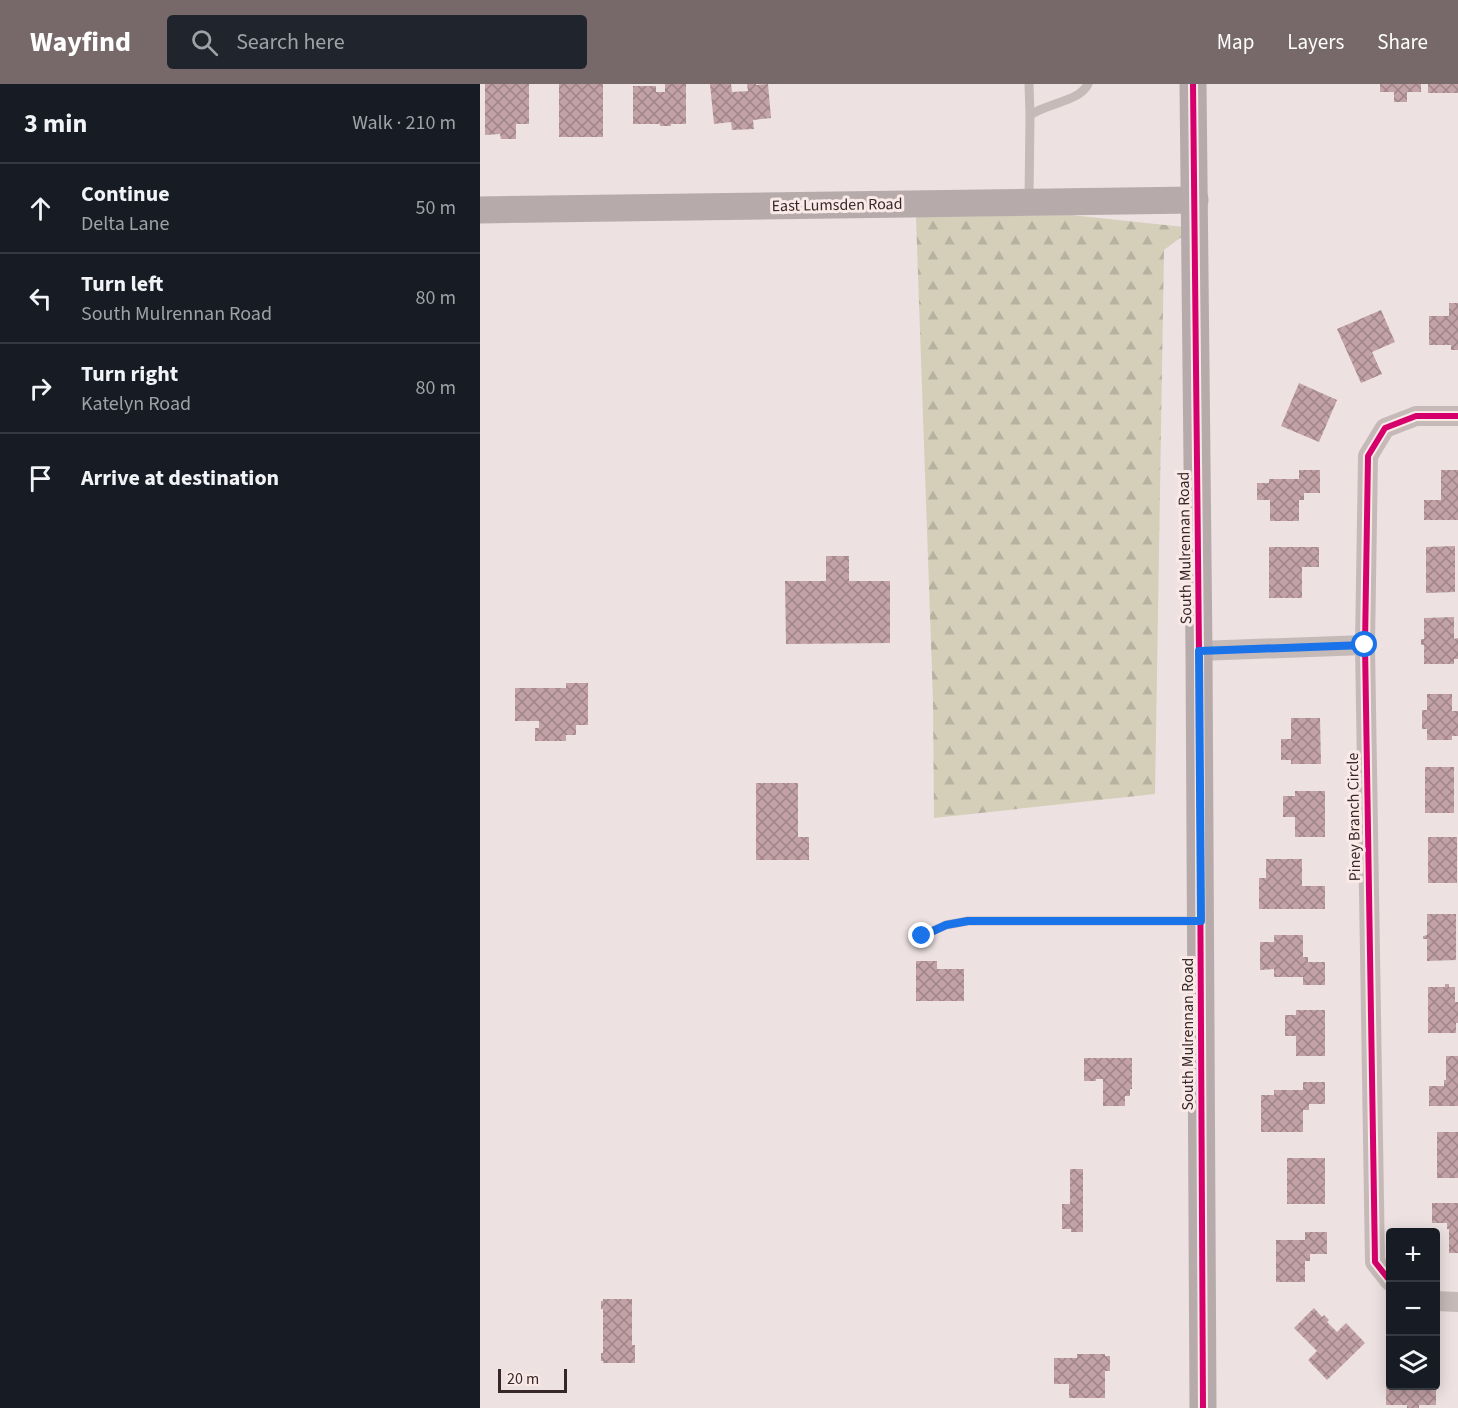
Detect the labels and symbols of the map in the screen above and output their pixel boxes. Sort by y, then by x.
street label: East Lumsden Road [771,193,903,217]
street label: South Mulrennan Road [1173,471,1197,625]
route start [1351,631,1377,657]
street label: Piney Branch Circle [1342,752,1366,882]
route end [908,922,934,948]
street label: South Mulrennan Road [1177,958,1199,1110]
scale bar [498,1366,567,1394]

